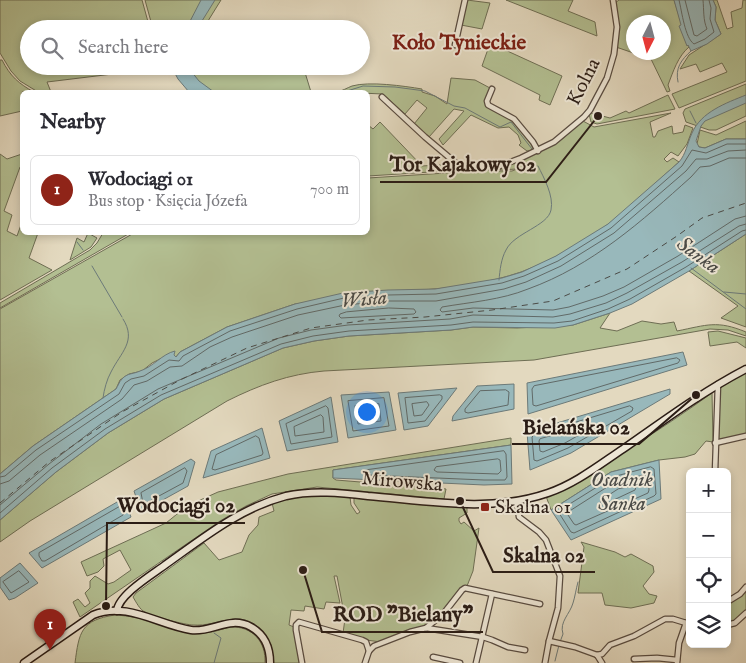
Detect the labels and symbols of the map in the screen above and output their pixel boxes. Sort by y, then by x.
north arrow [626,15,671,60]
district label: Koło Tynieckie [392,30,526,57]
street label: Kolna [562,54,607,110]
callout: Tor Kajakowy 02 [380,146,546,182]
text: Tor Kajakowy 02 [389,152,536,179]
water label: Sanka [671,231,725,281]
water label: Wisła [340,285,388,315]
your location [354,399,380,425]
callout: Bielańska 02 [512,408,639,444]
text: Bielańska 02 [522,415,630,442]
street label: Mirowska [360,466,444,498]
water label: Osadnik Sanka [591,467,654,518]
callout: Wodociągi 02 [107,487,245,523]
text: Wodociągi 02 [116,493,235,520]
place label: Skalna 01 [495,495,571,520]
marker: Skalna 01 [479,501,491,513]
callout: Skalna 02 [493,536,595,572]
text: Skalna 02 [503,543,585,570]
callout: ROD "Bielany" [322,596,483,632]
text: ROD "Bielany" [333,602,474,629]
pin: 1 [34,609,66,650]

